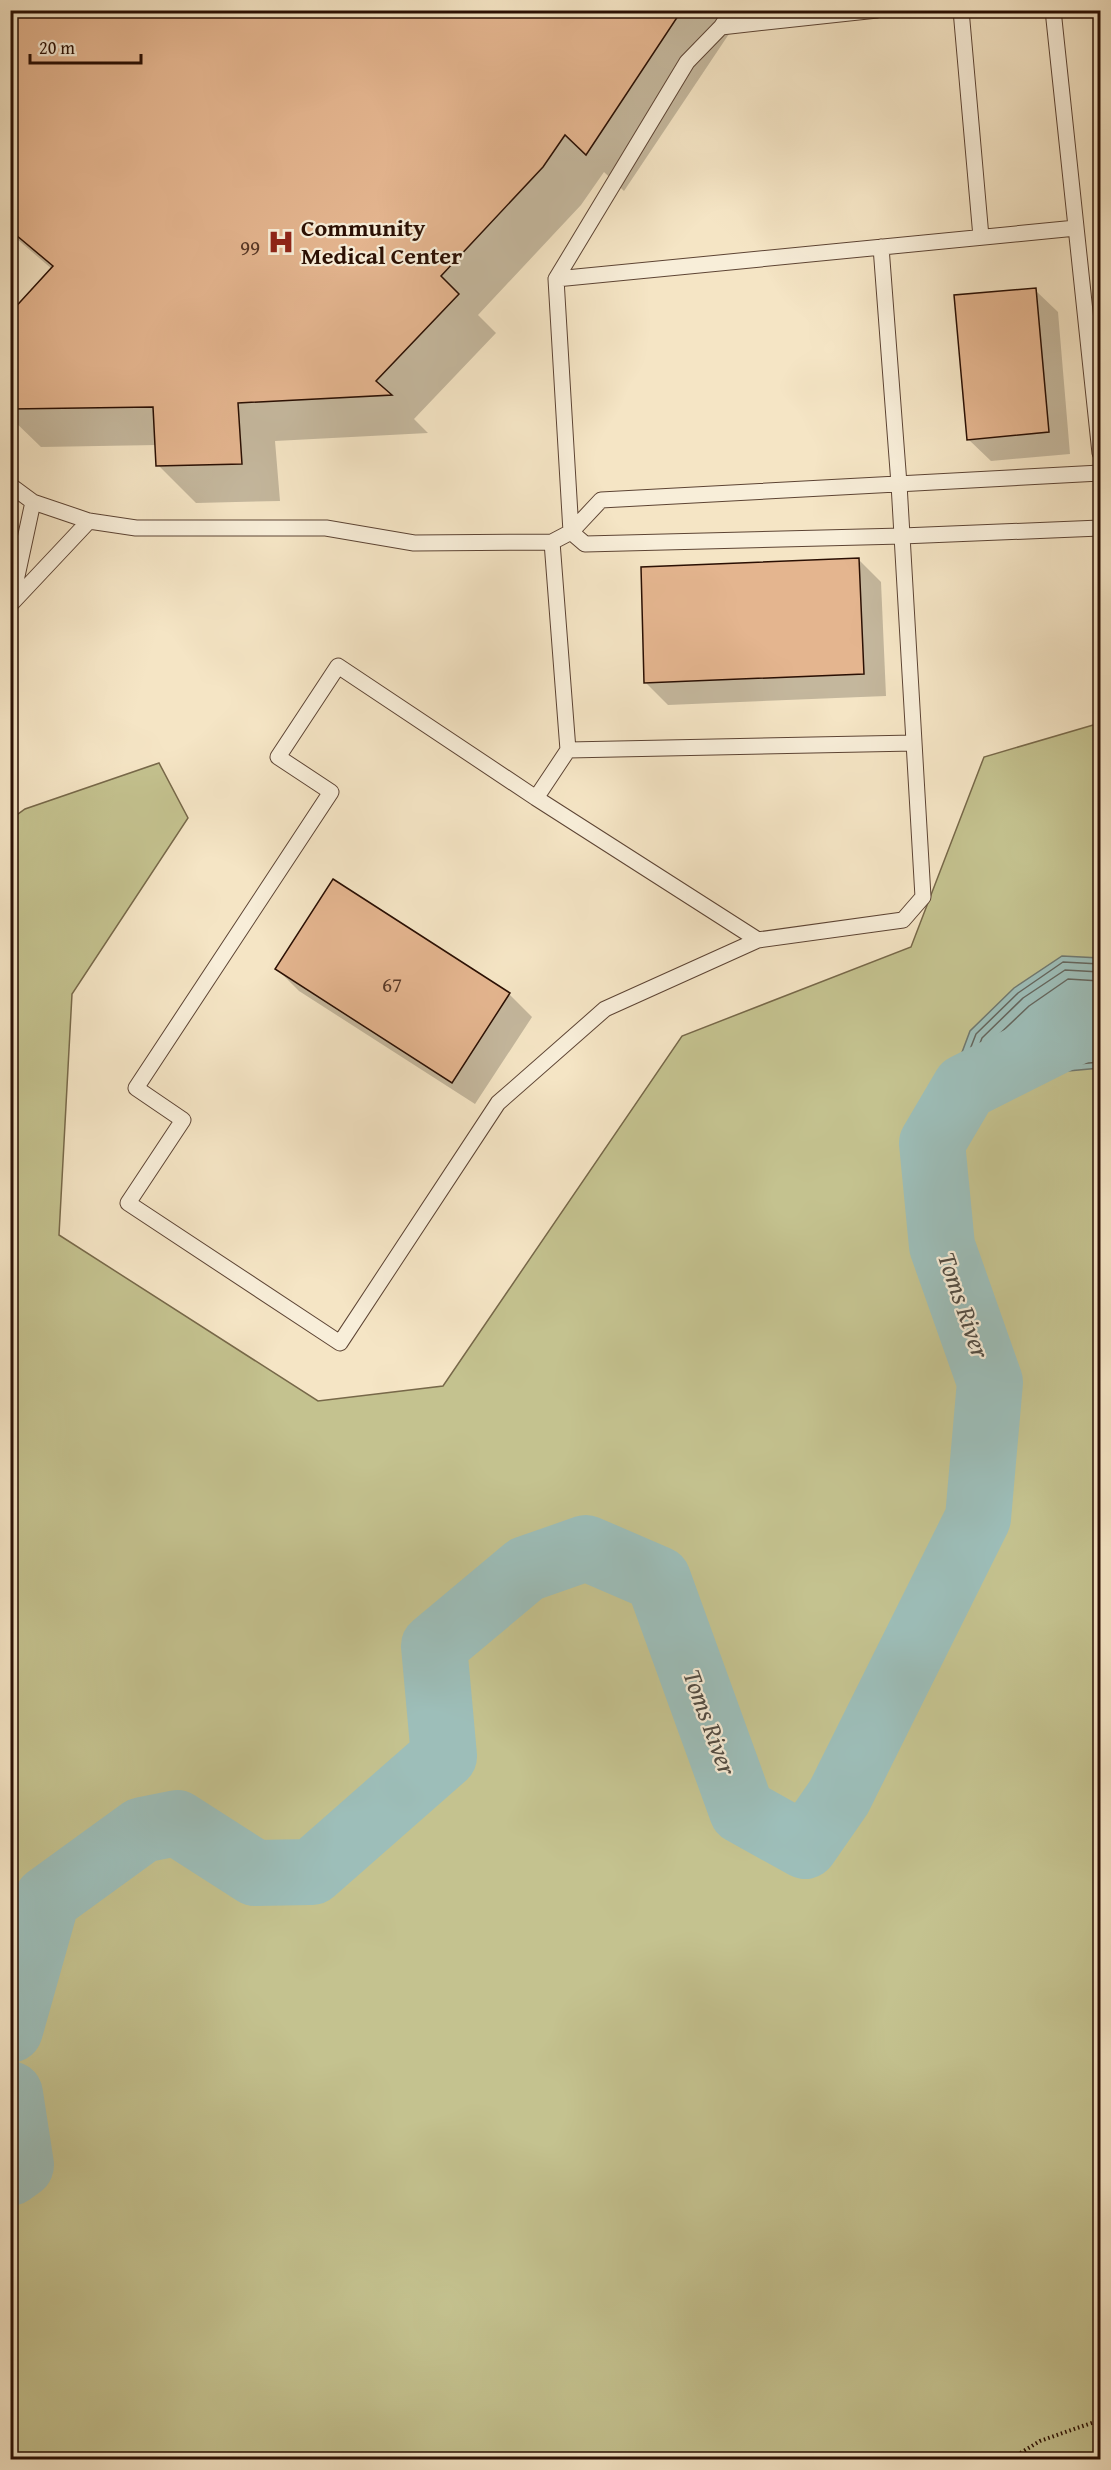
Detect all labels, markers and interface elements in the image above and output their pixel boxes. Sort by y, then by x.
scale bar [30,27,141,65]
text: 20 m [39,34,75,61]
place label: Community Medical Center [301,210,462,273]
hospital icon: Community Medical Center [266,227,296,257]
house number: 99 [240,232,260,263]
house number: 67 [382,969,402,1000]
water label: Toms River [928,1246,1001,1364]
water label: Toms River [673,1663,748,1781]

